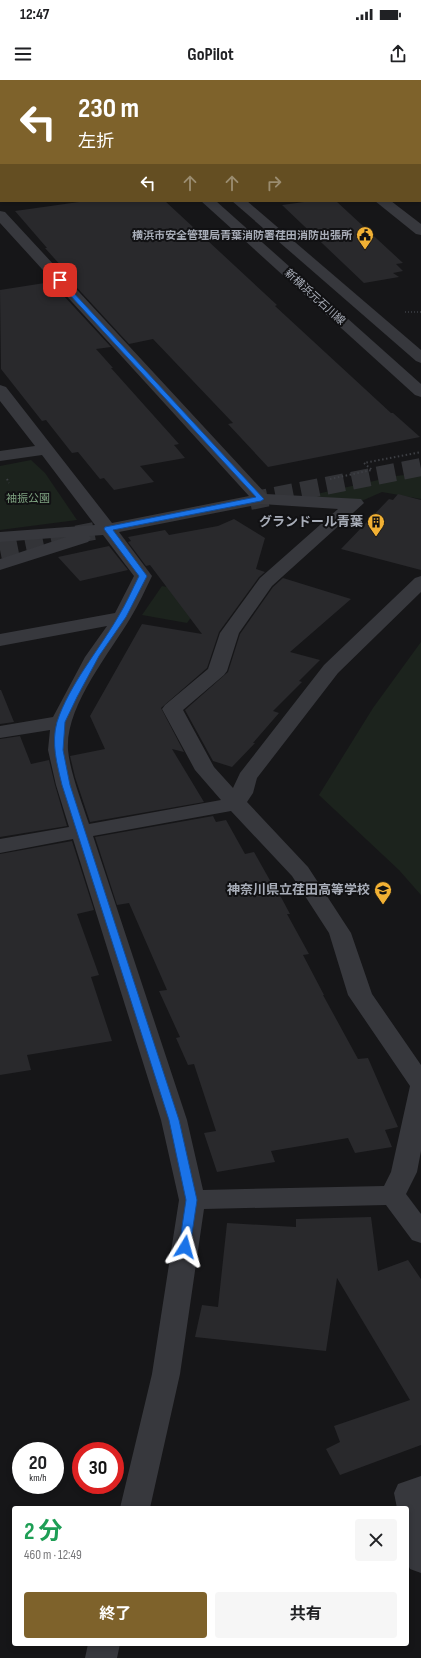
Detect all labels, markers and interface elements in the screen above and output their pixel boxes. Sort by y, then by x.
text: 12:47 [20,5,49,24]
icon: menu [12,43,34,65]
icon: share [387,43,409,65]
text: GoPilot [187,44,234,65]
text: 230 m [78,92,139,125]
icon: left [12,96,64,148]
text: 左折 [78,131,114,152]
icon: left [137,172,159,194]
icon: ahead [179,172,201,194]
icon: ahead [221,172,243,194]
icon: right [263,172,285,194]
public building icon: 横浜市安全管理局青葉消防署荏田消防出張所 [355,225,375,250]
place label: 横浜市安全管理局青葉消防署荏田消防出張所 [132,229,352,242]
pin [43,263,77,297]
street label: 新横浜元石川線 [282,266,348,328]
icon: arrive [49,269,71,291]
park label: 袖振公園 [6,492,50,505]
building icon: グランドール青葉 [366,512,386,537]
place label: グランドール青葉 [259,514,363,530]
school or university icon: 神奈川県立荏田高等学校 [373,880,393,905]
place label: 神奈川県立荏田高等学校 [227,882,370,898]
position arrow [164,1226,206,1268]
speed limit sign: 30 [72,1442,124,1494]
text: 20 [29,1451,47,1475]
text: km/h [29,1472,47,1484]
text: 2 分 [24,1517,62,1546]
button: close [355,1519,397,1561]
text: 460 m · 12:49 [24,1547,82,1563]
button: 終了 [24,1592,207,1638]
button: 共有 [215,1592,397,1638]

